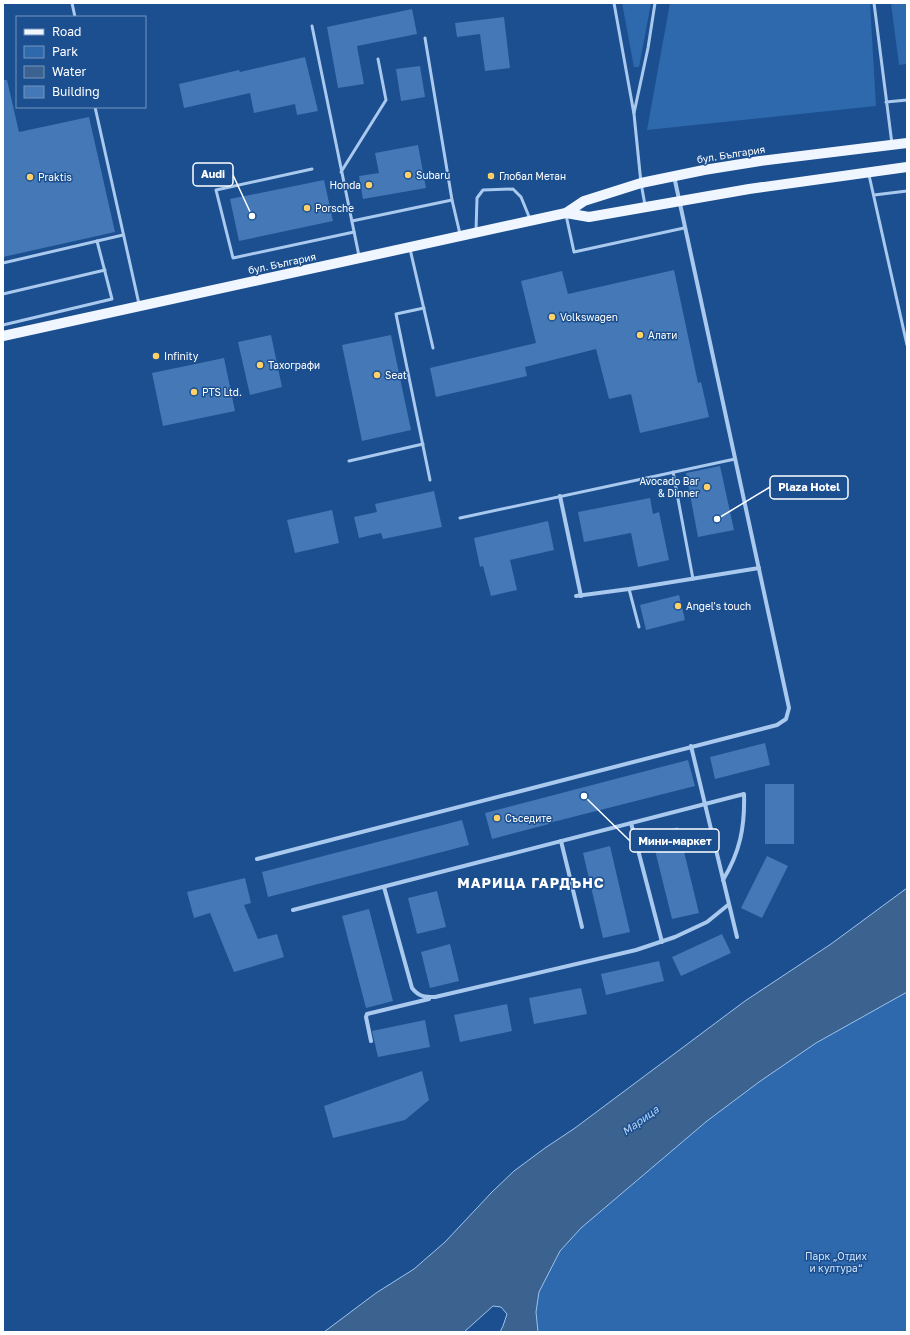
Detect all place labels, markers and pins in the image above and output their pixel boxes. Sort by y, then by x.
callout: Audi [193,163,233,186]
place label: Subaru [416,169,450,181]
marker: Subaru [403,170,413,180]
place label: Глобал Метан [499,170,566,182]
place label: Praktis [38,171,72,183]
marker: Глобал Метан [486,171,496,181]
marker: Praktis [25,172,35,182]
place label: Honda [329,179,361,191]
marker: Honda [364,180,374,190]
place label: Porsche [315,202,354,214]
marker: Porsche [302,203,312,213]
place label: Volkswagen [560,311,618,323]
marker: Volkswagen [547,312,557,322]
place label: Алати [648,329,677,341]
marker: Алати [635,330,645,340]
place label: Infinity [164,350,199,362]
marker: Infinity [151,351,161,361]
place label: Тахографи [268,359,320,371]
marker: Тахографи [255,360,265,370]
place label: Seat [385,369,407,381]
marker: Seat [372,370,382,380]
place label: PTS Ltd. [202,386,242,398]
marker: PTS Ltd. [189,387,199,397]
place label: Avocado Bar & Dinner [640,475,699,499]
callout: Plaza Hotel [770,476,848,499]
marker: Avocado Bar & Dinner [702,482,712,492]
place label: Angel's touch [686,600,751,612]
marker: Angel's touch [673,601,683,611]
place label: Съседите [505,812,552,824]
marker: Съседите [492,813,502,823]
callout: Мини-маркет [630,829,719,852]

